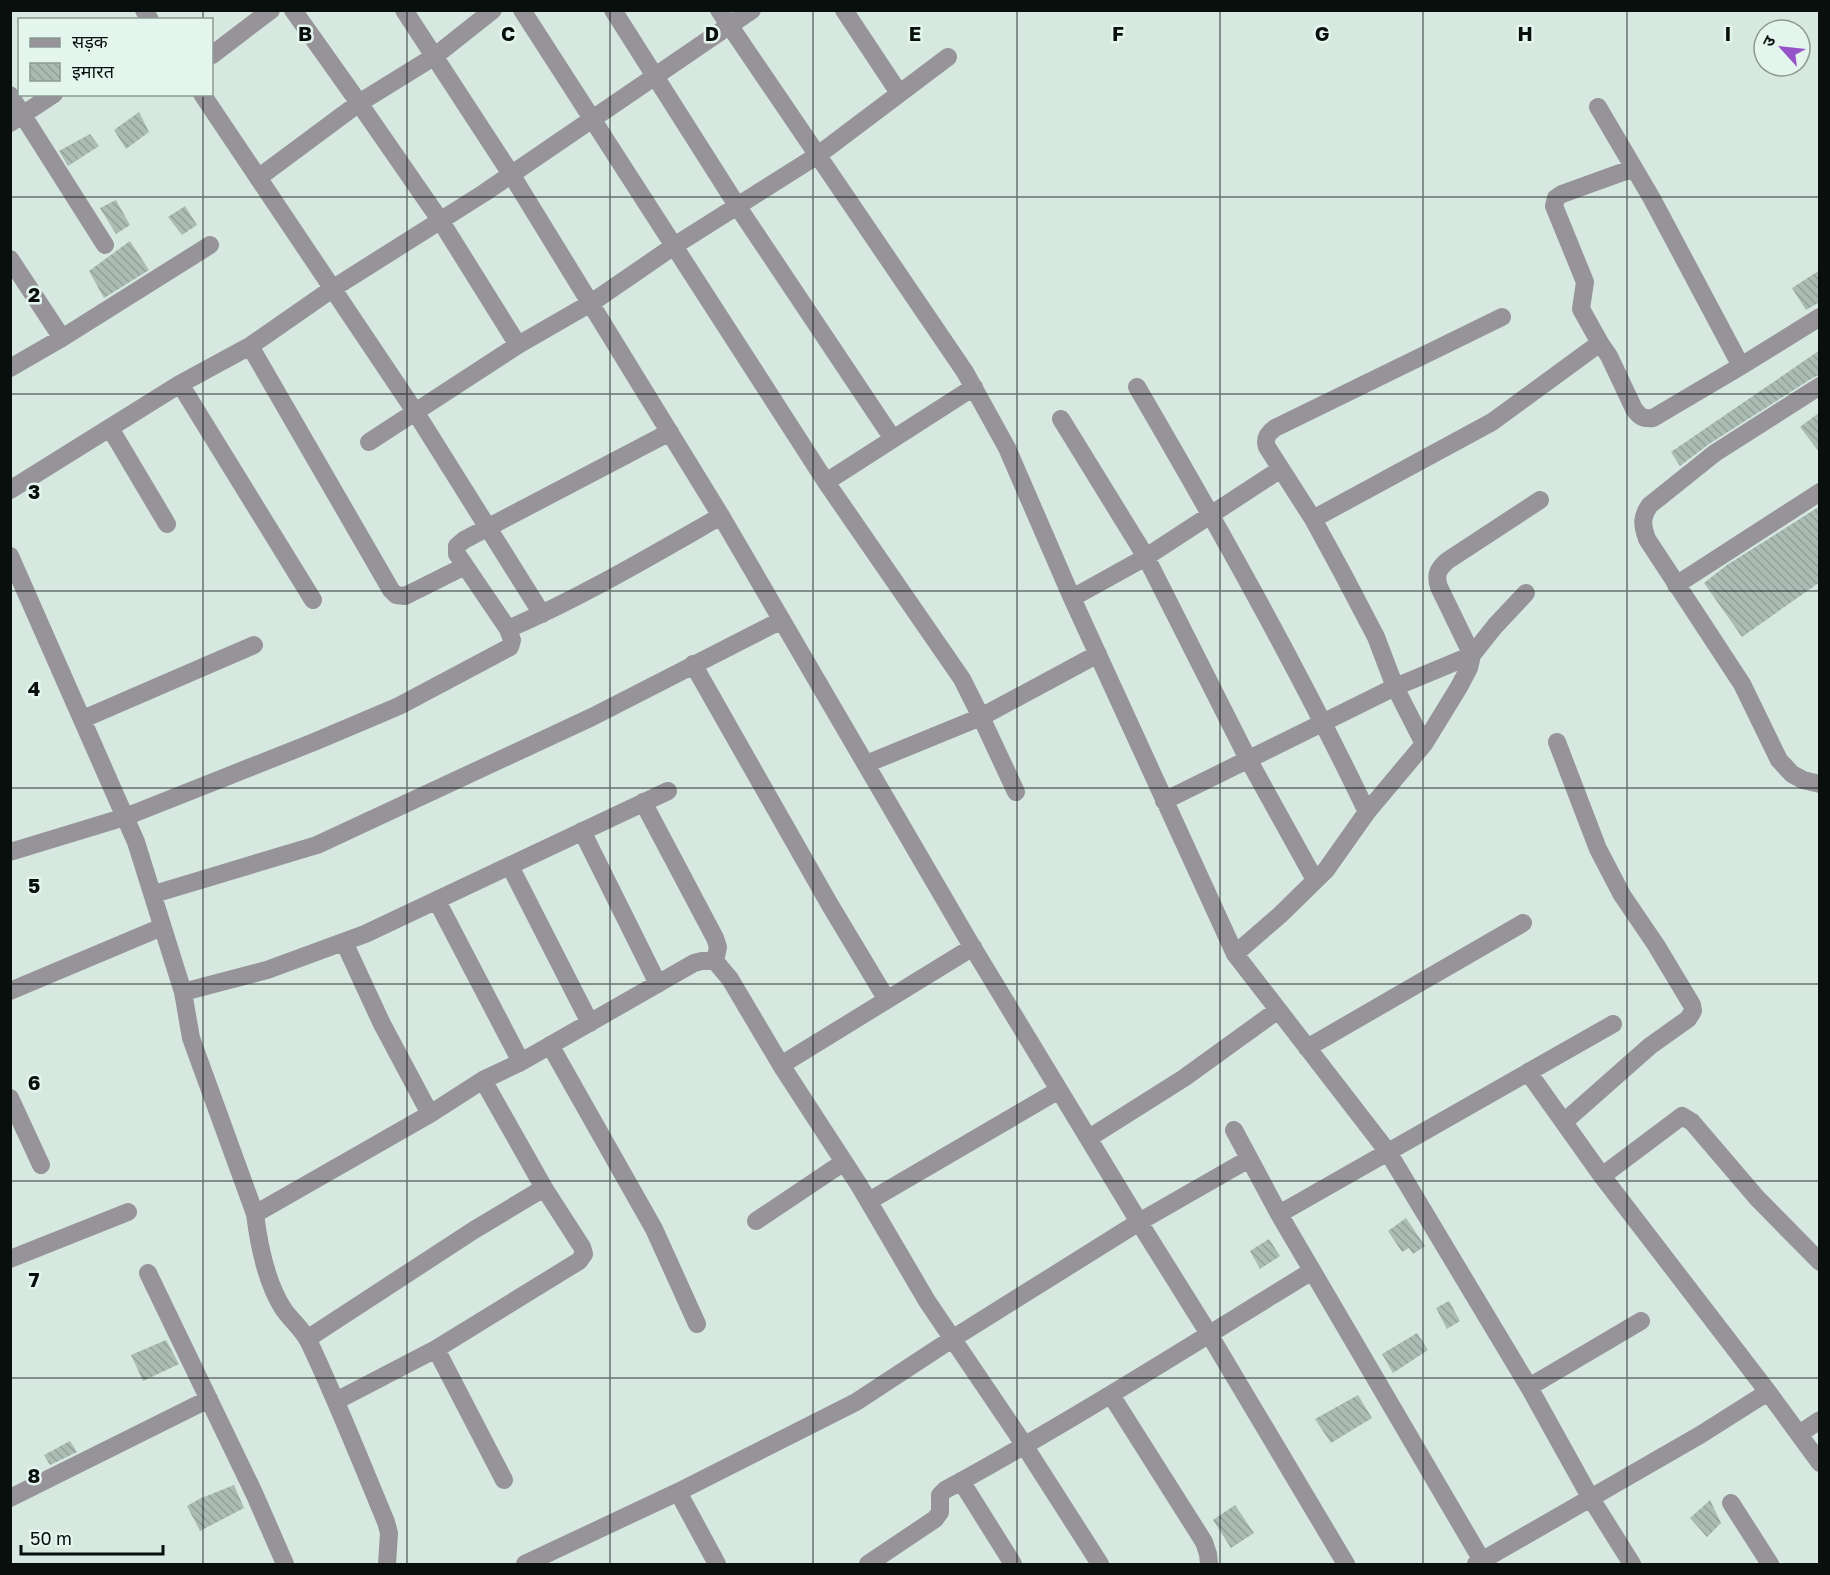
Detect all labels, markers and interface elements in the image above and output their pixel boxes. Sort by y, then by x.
legend [18,18,213,96]
north arrow [1752,18,1812,78]
text: B [298,21,312,45]
text: C [501,21,515,45]
text: D [705,21,719,45]
text: E [909,21,921,45]
text: F [1112,21,1124,45]
text: G [1315,21,1329,45]
text: H [1517,21,1533,45]
text: I [1725,21,1731,45]
text: सड़क [72,30,109,52]
text: उ [1758,32,1780,50]
text: इमारत [72,60,115,82]
text: 2 [28,282,40,306]
text: 3 [28,479,40,503]
text: 4 [28,676,40,700]
text: 5 [28,873,40,897]
text: 6 [28,1070,40,1094]
text: 7 [29,1267,40,1291]
text: 8 [28,1463,40,1487]
scale bar [21,1518,164,1556]
text: 50 m [30,1527,72,1549]

